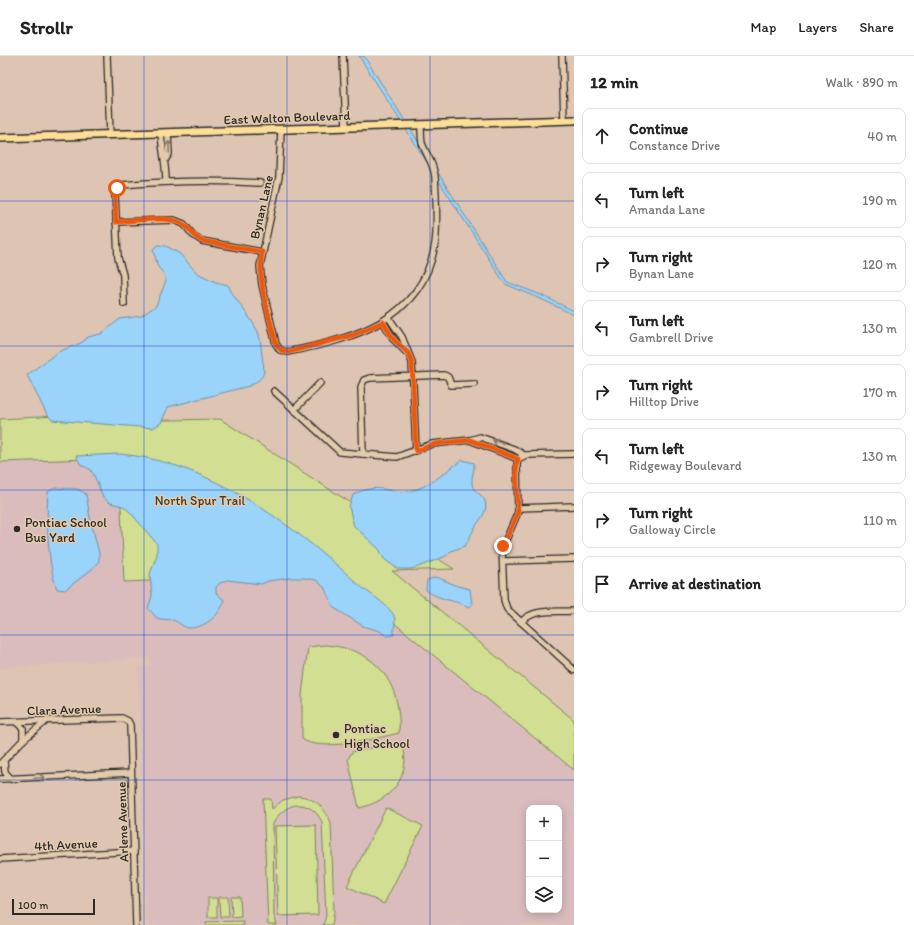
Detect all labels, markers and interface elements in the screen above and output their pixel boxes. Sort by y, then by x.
text: Strollr [20,16,73,39]
text: Map [751,19,776,36]
text: Layers [798,19,837,36]
text: Share [859,19,894,36]
text: 12 min [590,72,638,92]
text: Walk · 890 m [826,75,898,90]
street label: East Walton Boulevard [223,108,351,127]
text: Continue [629,120,688,138]
icon: ahead [591,125,613,147]
text: 40 m [867,129,897,144]
text: Constance Drive [629,138,720,153]
one-way arrow [165,141,173,154]
street label: Bynan Lane [247,174,276,240]
route start [108,179,126,197]
text: Turn left [629,184,684,202]
icon: left [591,189,613,211]
text: 190 m [862,193,897,208]
text: Amanda Lane [629,202,705,217]
text: Turn right [629,248,693,266]
icon: right [591,253,613,275]
text: 120 m [862,257,897,272]
text: Bynan Lane [629,266,694,281]
text: Turn left [629,312,684,330]
icon: left [591,317,613,339]
text: 130 m [862,321,897,336]
text: Gambrell Drive [629,330,713,345]
text: Turn right [629,376,693,394]
icon: right [591,381,613,403]
text: 170 m [863,385,897,400]
text: Hilltop Drive [629,394,699,409]
one-way arrow [492,438,504,446]
text: Turn left [629,440,684,458]
icon: left [591,445,613,467]
text: 130 m [862,449,897,464]
text: Ridgeway Boulevard [629,458,742,473]
park label: North Spur Trail [155,493,245,508]
text: Turn right [629,504,693,522]
icon: right [591,509,613,531]
text: 110 m [863,513,897,528]
place label: Pontiac School Bus Yard [25,515,107,545]
text: Galloway Circle [629,522,716,537]
marker: Pontiac School Bus Yard [12,524,22,534]
route end [494,537,512,555]
icon: arrive [591,573,613,595]
text: Arrive at destination [629,575,761,593]
street label: Clara Avenue [27,701,101,718]
place label: Pontiac High School [344,721,410,751]
marker: Pontiac High School [331,730,341,740]
one-way arrow [32,774,45,781]
street label: Arlene Avenue [114,781,131,863]
map controls [526,805,562,913]
button: + [526,805,562,841]
street label: 4th Avenue [34,835,98,854]
button: − [526,841,562,877]
button: layers [526,877,562,913]
scale bar [12,897,95,916]
text: 100 m [18,899,48,912]

